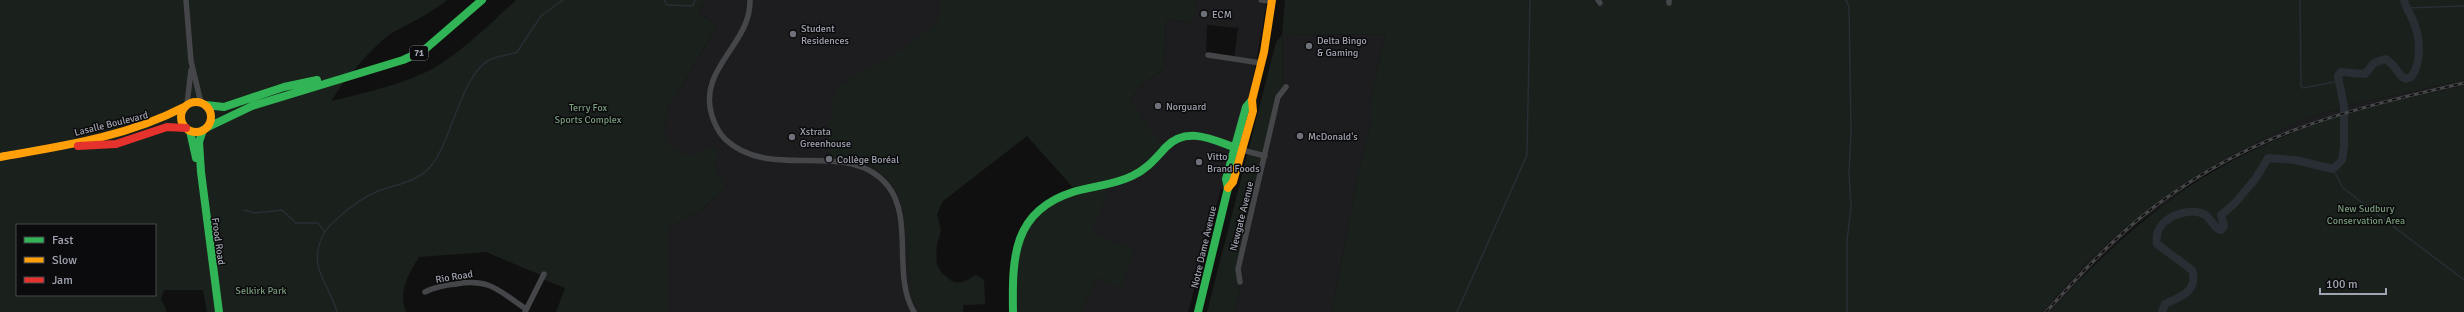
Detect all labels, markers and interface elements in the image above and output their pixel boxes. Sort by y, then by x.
marker: ECM [1199,9,1209,19]
place label: ECM [1212,9,1232,21]
place label: Student Residences [801,23,849,47]
marker: Student Residences [788,29,798,39]
place label: Delta Bingo & Gaming [1317,35,1367,59]
marker: Delta Bingo & Gaming [1304,41,1314,51]
road number: 71 [410,46,428,60]
marker: Norguard [1153,101,1163,111]
place label: Norguard [1166,101,1206,113]
park label: Terry Fox Sports Complex [555,102,622,126]
street label: Lasalle Boulevard [73,109,149,139]
place label: Xstrata Greenhouse [800,126,851,150]
marker: McDonald's [1295,131,1305,141]
place label: McDonald's [1308,131,1358,143]
marker: Xstrata Greenhouse [787,132,797,142]
place label: Vitto Brand Foods [1207,151,1260,175]
marker: Collège Boréal [824,154,834,164]
place label: Collège Boréal [837,154,899,166]
marker: Vitto Brand Foods [1194,157,1204,167]
street label: Newgate Avenue [1228,180,1256,252]
park label: New Sudbury Conservation Area [2327,203,2405,227]
street label: Notre Dame Avenue [1189,205,1219,290]
street label: Frood Road [209,217,227,266]
legend [16,224,156,296]
text: Fast [52,233,73,248]
text: Slow [52,253,77,268]
street label: Rio Road [435,268,474,286]
scale bar [2320,270,2386,296]
text: Jam [52,273,73,288]
text: 100 m [2326,277,2358,292]
park label: Selkirk Park [235,285,287,297]

